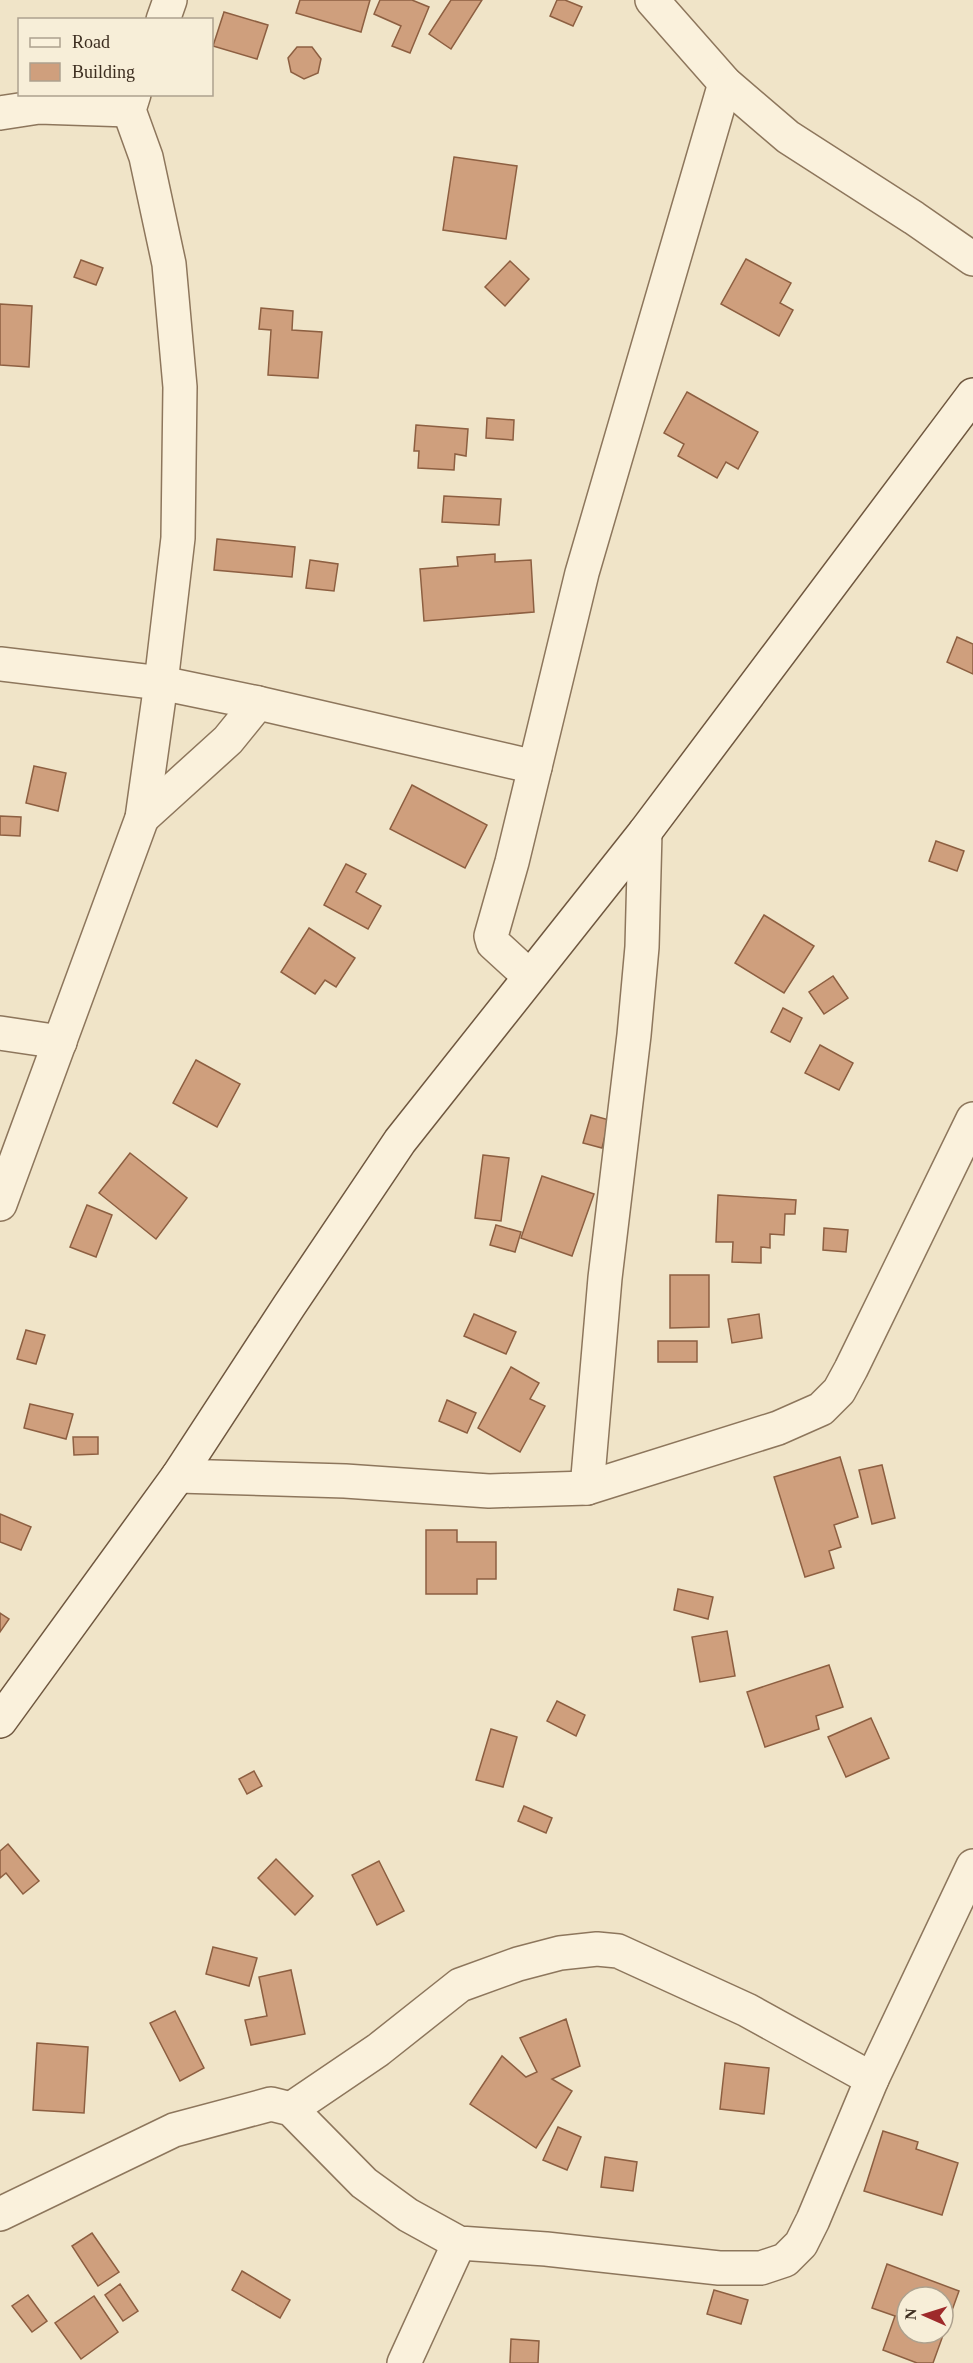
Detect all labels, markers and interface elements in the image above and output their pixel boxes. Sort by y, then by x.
legend [18,18,213,96]
text: Road [72,32,110,52]
text: Building [72,62,135,82]
north arrow [895,2285,955,2345]
text: N [902,2308,919,2320]

